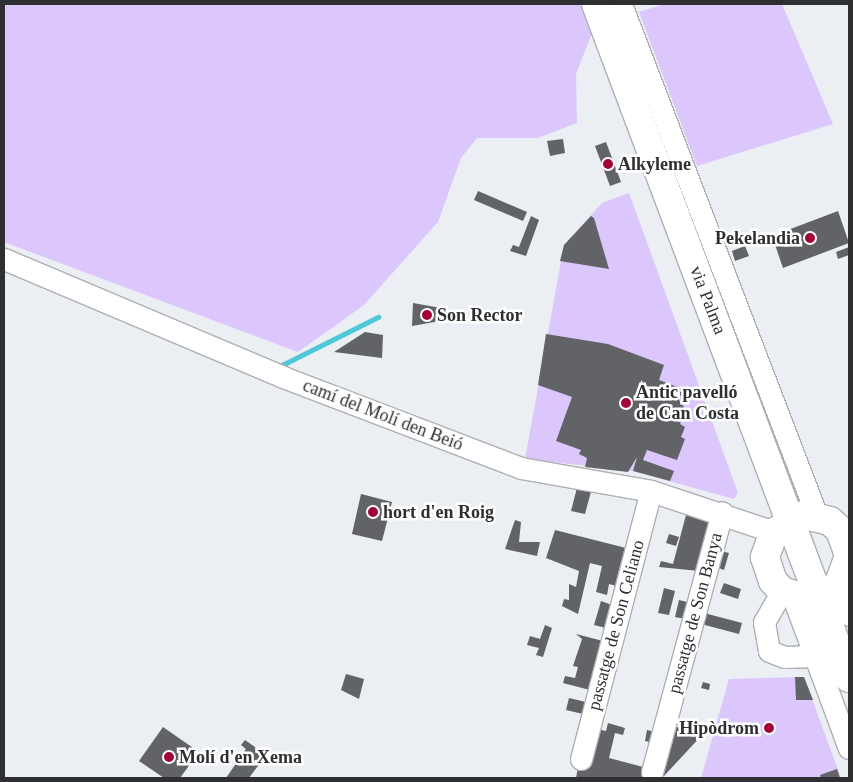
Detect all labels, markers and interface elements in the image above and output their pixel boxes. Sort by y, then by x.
place label: Alkyleme [618,153,691,175]
marker: Alkyleme [602,158,614,170]
place label: Pekelandia [715,227,800,249]
marker: Pekelandia [804,232,816,244]
street label: via Palma [685,263,731,337]
place label: Son Rector [437,304,522,326]
marker: Son Rector [421,309,433,321]
street label: camí del Molí den Beió [300,374,466,456]
place label: Antic pavelló de Can Costa [636,382,739,424]
marker: Antic pavelló de Can Costa [620,397,632,409]
place label: hort d'en Roig [383,501,494,523]
marker: hort d'en Roig [367,506,379,518]
street label: passatge de Son Banya [663,530,727,696]
street label: passatge de Son Celiano [583,537,649,713]
place label: Hipòdrom [679,717,759,739]
marker: Hipòdrom [763,722,775,734]
place label: Molí d'en Xema [179,746,302,768]
marker: Molí d'en Xema [163,751,175,763]

